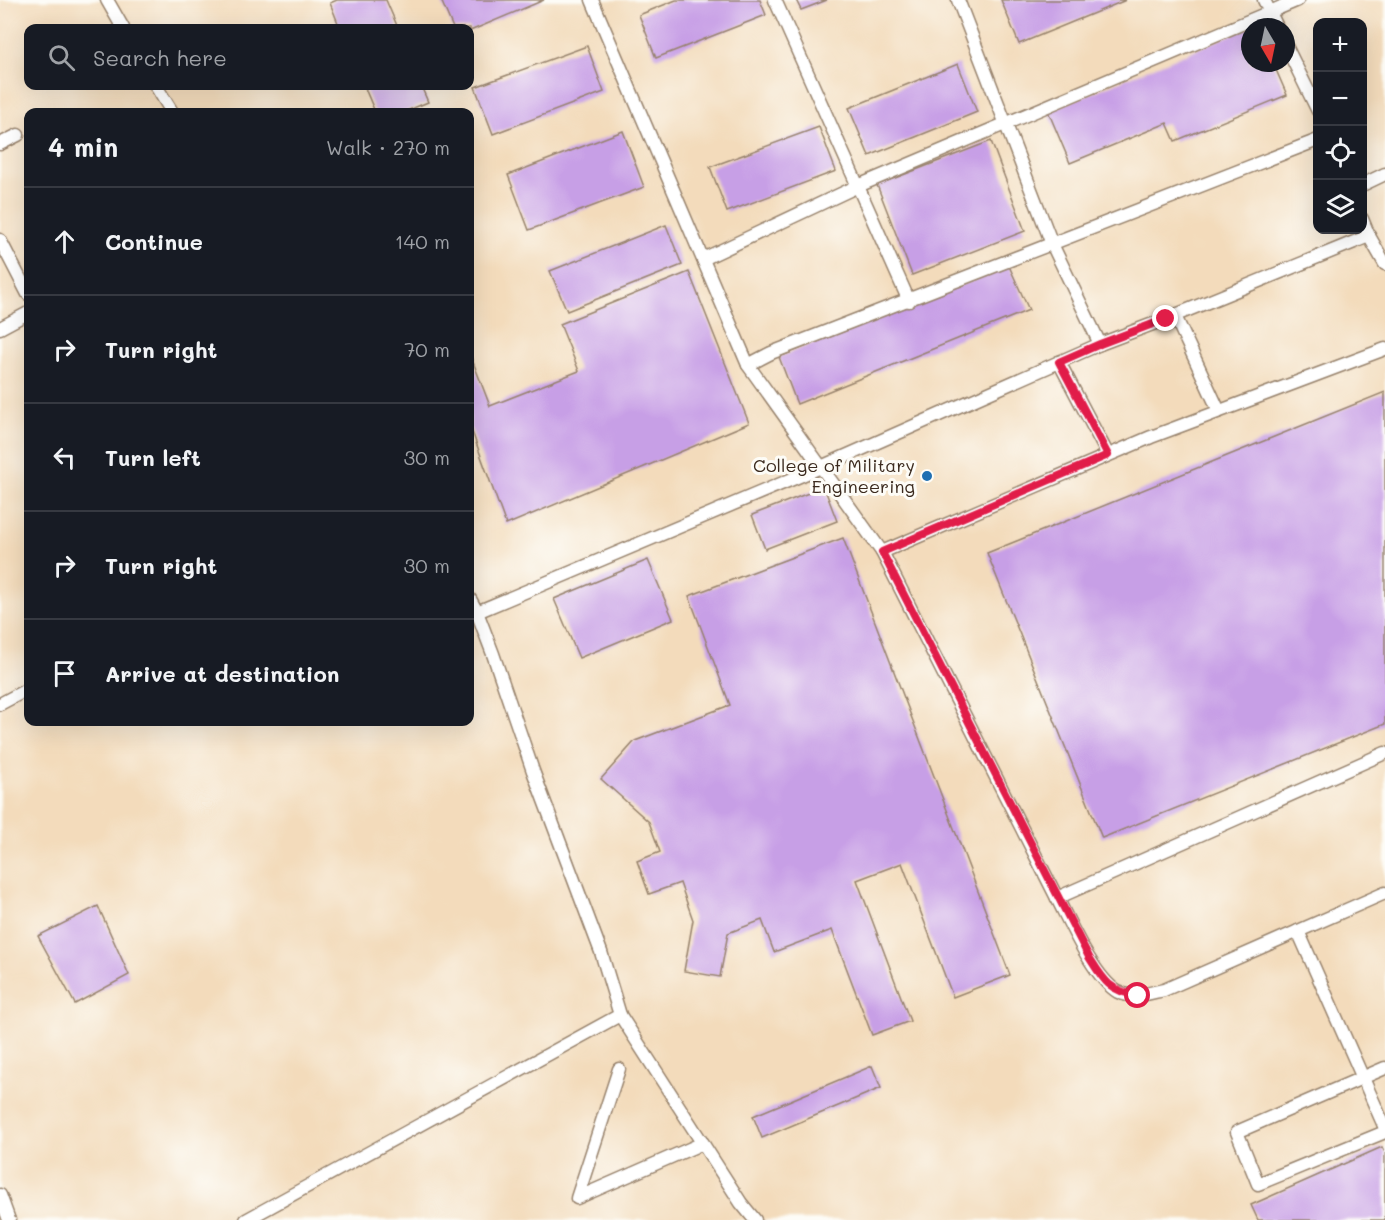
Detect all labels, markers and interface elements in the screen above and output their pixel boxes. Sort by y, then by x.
north arrow [1241,18,1295,72]
map controls [1313,18,1367,234]
button: + [1313,18,1367,72]
search box [24,24,474,90]
icon: search [45,41,78,74]
text: Search here [93,43,227,72]
button: − [1313,72,1367,126]
button: locate [1313,126,1367,180]
text: 4 min [48,130,118,164]
text: Walk · 270 m [326,134,450,160]
button: layers [1313,180,1367,234]
icon: ahead [48,225,81,258]
text: Continue [105,227,203,256]
text: 140 m [395,228,450,254]
route end [1152,305,1178,331]
icon: right [48,333,81,366]
text: Turn right [105,335,217,364]
text: 70 m [404,336,450,362]
icon: left [48,441,81,474]
text: Turn left [105,443,201,472]
text: 30 m [404,444,450,470]
place label: College of Military Engineering [753,453,915,498]
marker: College of Military Engineering [920,469,934,483]
icon: right [48,549,81,582]
text: Turn right [105,551,217,580]
text: 30 m [404,552,450,578]
icon: arrive [48,657,81,690]
text: Arrive at destination [105,659,340,688]
route start [1124,982,1150,1008]

